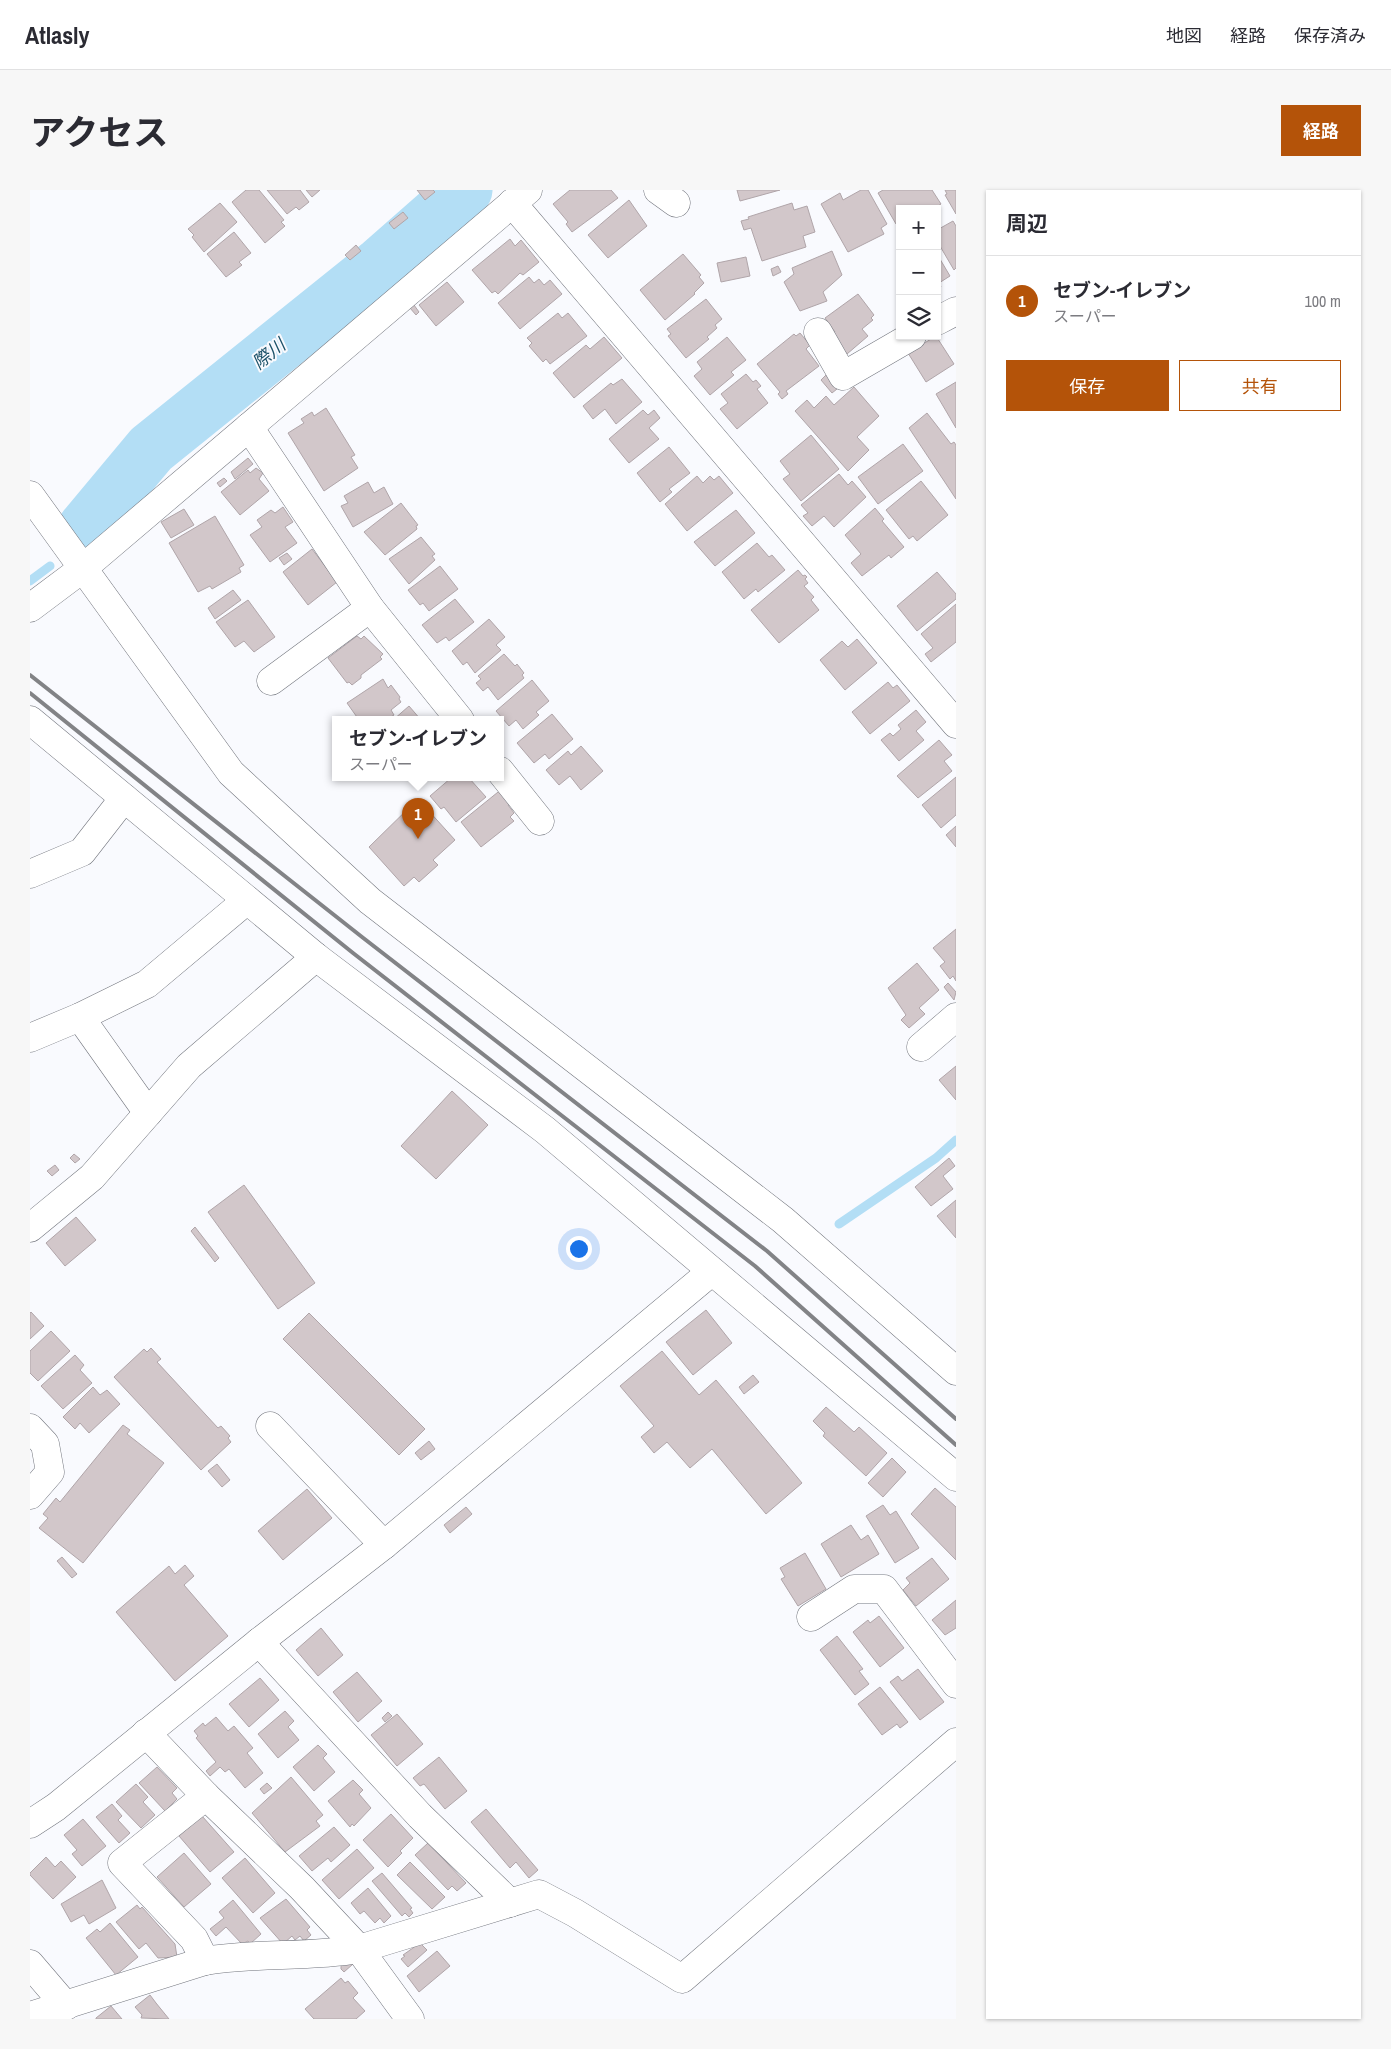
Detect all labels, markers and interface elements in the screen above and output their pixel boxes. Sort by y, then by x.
text: Atlasly [25,19,90,51]
text: 地図 [1166,23,1202,48]
text: 経路 [1230,23,1266,48]
text: 保存済み [1294,23,1366,48]
button: 経路 [1281,105,1361,156]
text: アクセス [30,109,168,156]
map controls [896,205,941,340]
button: + [896,205,941,250]
text: 周辺 [1006,209,1048,238]
button: − [896,250,941,295]
text: セブン-イレブン [1053,277,1191,303]
text: 1 [1018,290,1026,312]
text: 100 m [1305,290,1341,312]
button: layers [896,295,941,340]
text: スーパー [1053,305,1117,327]
water label: 際川 [247,331,292,375]
button: 保存 [1006,360,1169,411]
button: 共有 [1179,360,1341,411]
popup [332,716,504,781]
text: セブン-イレブン [349,725,487,751]
text: スーパー [349,753,413,775]
pin: 1 [402,798,434,839]
your location [566,1236,592,1262]

